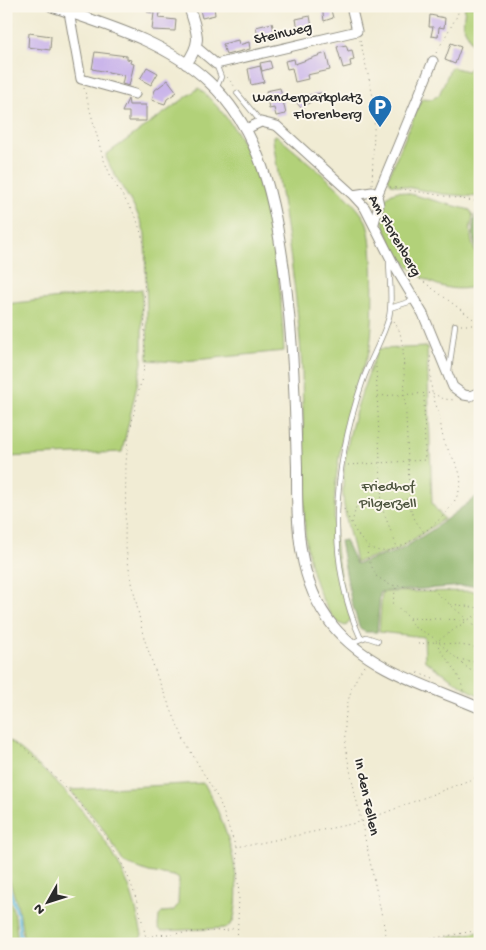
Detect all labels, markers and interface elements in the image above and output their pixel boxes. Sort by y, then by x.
street label: Steinweg [252,19,314,49]
place label: Wanderparkplatz Florenberg [252,89,362,124]
parking icon: Wanderparkplatz Florenberg [367,94,393,128]
street label: Am Florenberg [363,192,425,280]
park label: Friedhof Pilgerzell [358,478,417,513]
street label: In den Fellen [349,757,383,837]
north arrow [22,878,72,928]
text: N [30,900,49,918]

